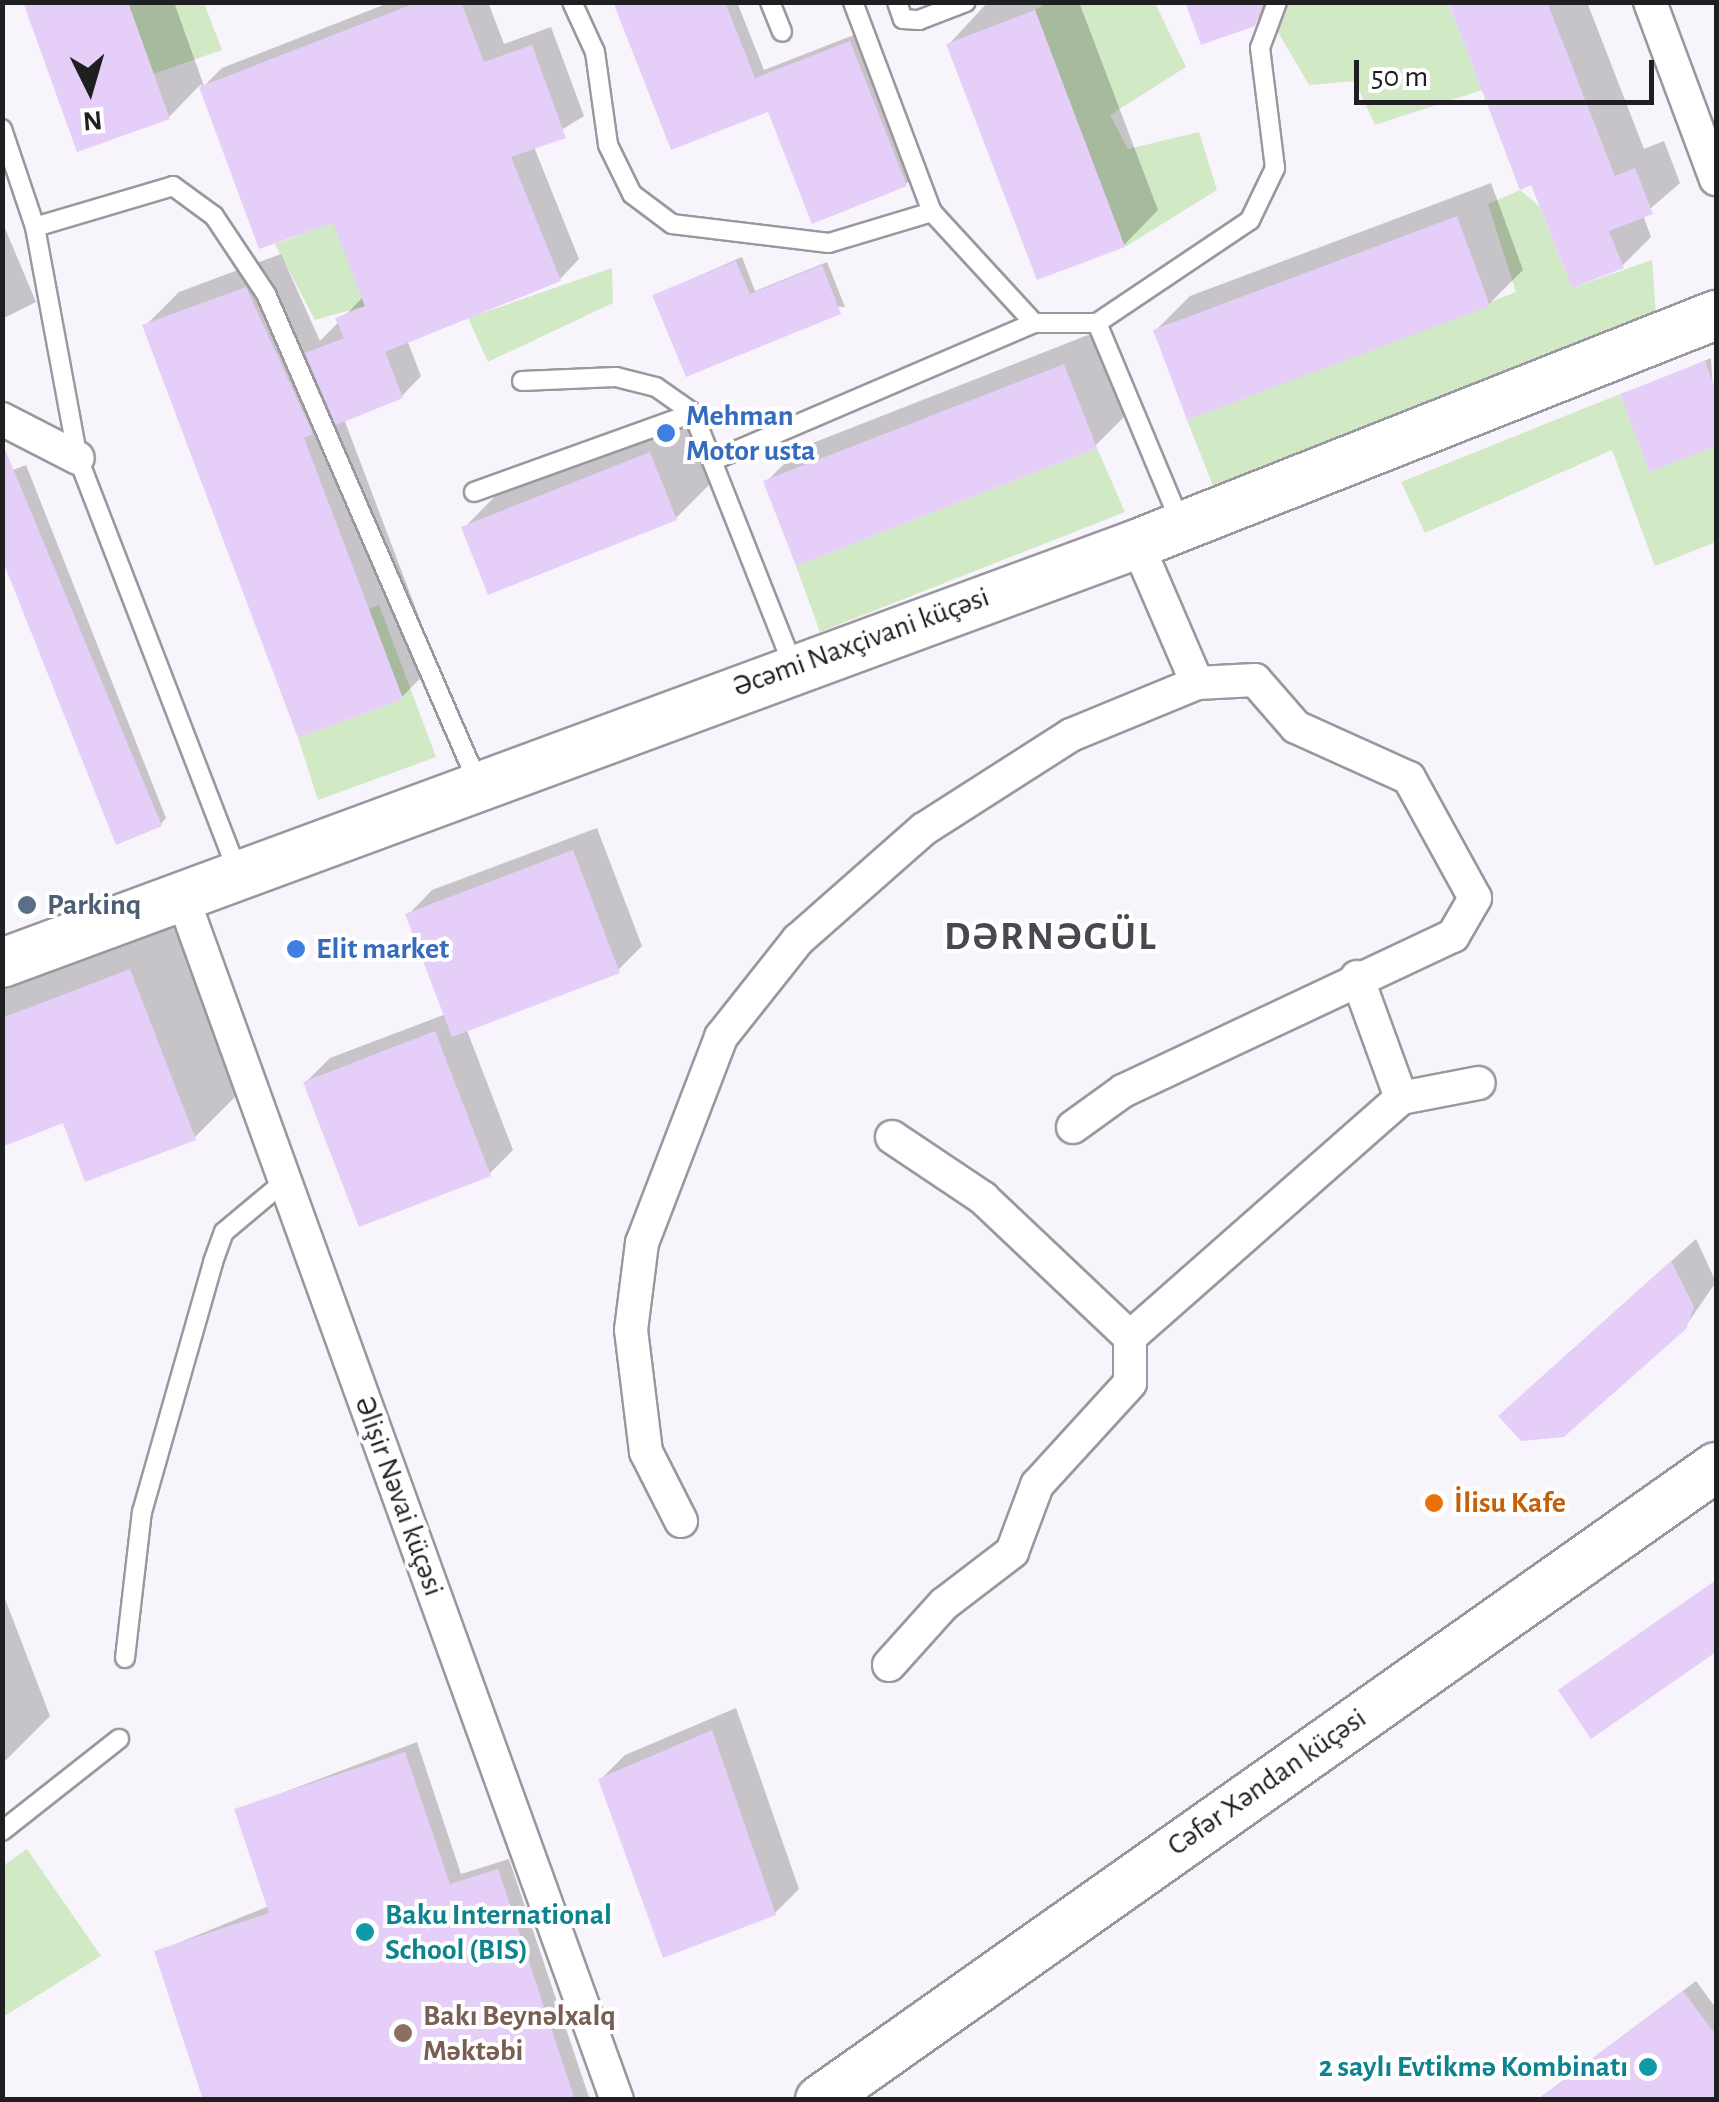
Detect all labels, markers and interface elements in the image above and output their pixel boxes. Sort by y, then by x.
north arrow [40,40,140,140]
scale bar [1359,40,1659,102]
text: 50 m [1371,62,1428,92]
text: N [82,105,104,135]
place label: Mehman Motor usta [686,398,816,468]
marker: Mehman Motor usta [655,422,677,444]
street label: Əcəmi Naxçivani küçəsi [728,579,994,705]
place label: Parkinq [47,887,141,923]
marker: Parkinq [16,894,38,916]
district label: DƏRNƏGÜL [944,913,1158,961]
place label: Elit market [316,931,449,967]
marker: Elit market [285,938,307,960]
street label: Əlişir Nəvai küçəsi [346,1391,452,1601]
place label: İlisu Kafe [1454,1485,1566,1521]
marker: İlisu Kafe [1423,1492,1445,1514]
street label: Cəfər Xəndan küçəsi [1161,1700,1373,1864]
place label: Baku International School (BIS) [385,1897,612,1968]
marker: Baku International School (BIS) [354,1921,376,1943]
place label: Bakı Beynəlxalq Məktəbi [423,1998,616,2068]
marker: Bakı Beynəlxalq Məktəbi [392,2022,414,2044]
place label: 2 saylı Evtikmə Kombinatı [1319,2049,1628,2085]
marker: 2 saylı Evtikmə Kombinatı [1637,2056,1659,2078]

